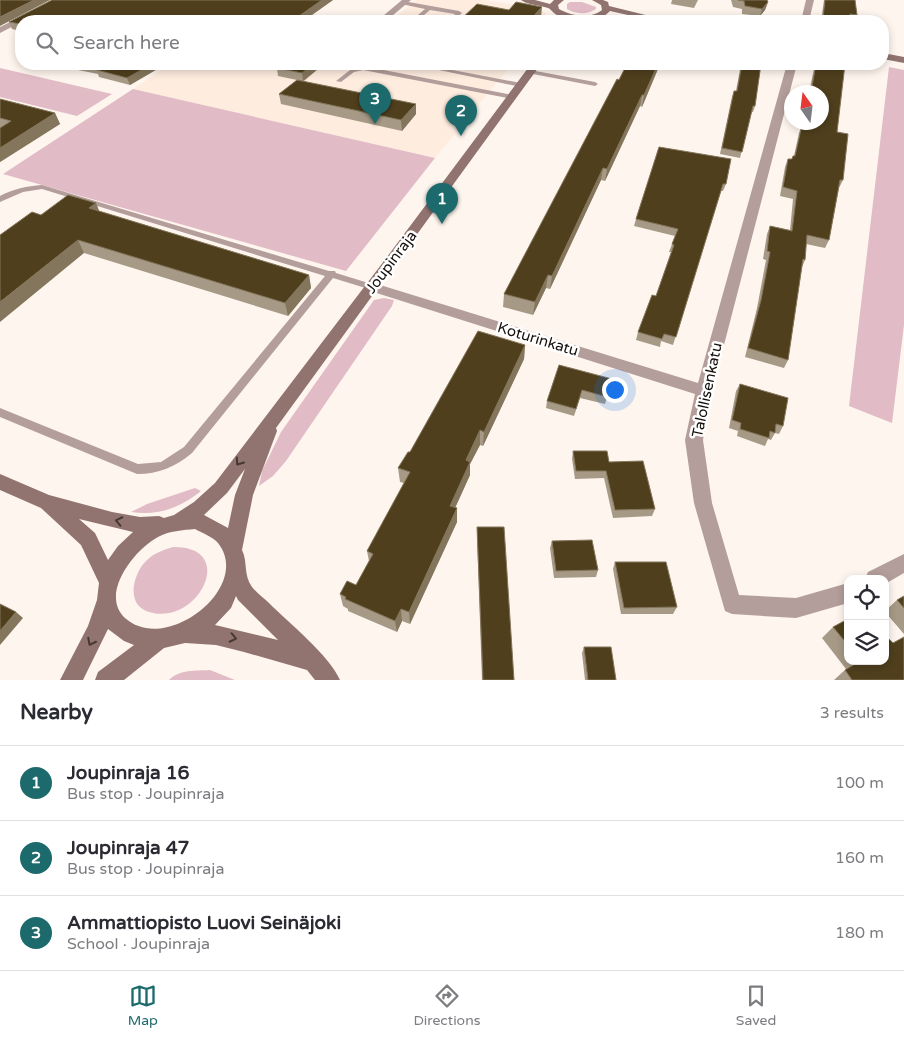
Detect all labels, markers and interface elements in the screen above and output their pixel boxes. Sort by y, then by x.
search box [15,15,889,70]
icon: search [33,29,61,57]
text: Search here [73,32,180,54]
pin: 3 [359,83,391,124]
north arrow [784,85,829,130]
pin: 2 [445,95,477,136]
pin: 1 [426,183,458,224]
street label: Joupinraja [362,227,420,297]
street label: Koturinkatu [495,318,581,360]
street label: Talollisenkatu [688,341,726,439]
your location [602,377,628,403]
one-way arrow [236,456,245,466]
one-way arrow [114,516,123,527]
map controls [844,575,889,665]
button: locate [844,575,889,620]
button: layers [844,620,889,665]
one-way arrow [229,632,237,643]
one-way arrow [87,637,97,646]
text: Nearby [20,700,93,725]
text: 3 results [820,703,884,723]
text: Joupinraja 16 [67,762,190,784]
text: 1 [31,773,41,793]
text: 100 m [835,773,884,793]
text: Bus stop · Joupinraja [67,784,224,804]
text: Joupinraja 47 [67,837,190,859]
text: 2 [31,848,41,868]
text: 160 m [835,848,884,868]
text: Bus stop · Joupinraja [67,859,224,879]
text: Ammattiopisto Luovi Seinäjoki [67,912,341,934]
text: 3 [31,923,41,943]
text: 180 m [835,923,884,943]
text: School · Joupinraja [67,934,210,954]
tab: Map [128,982,158,1029]
tab: Directions [413,982,480,1029]
tab: Saved [736,982,776,1029]

